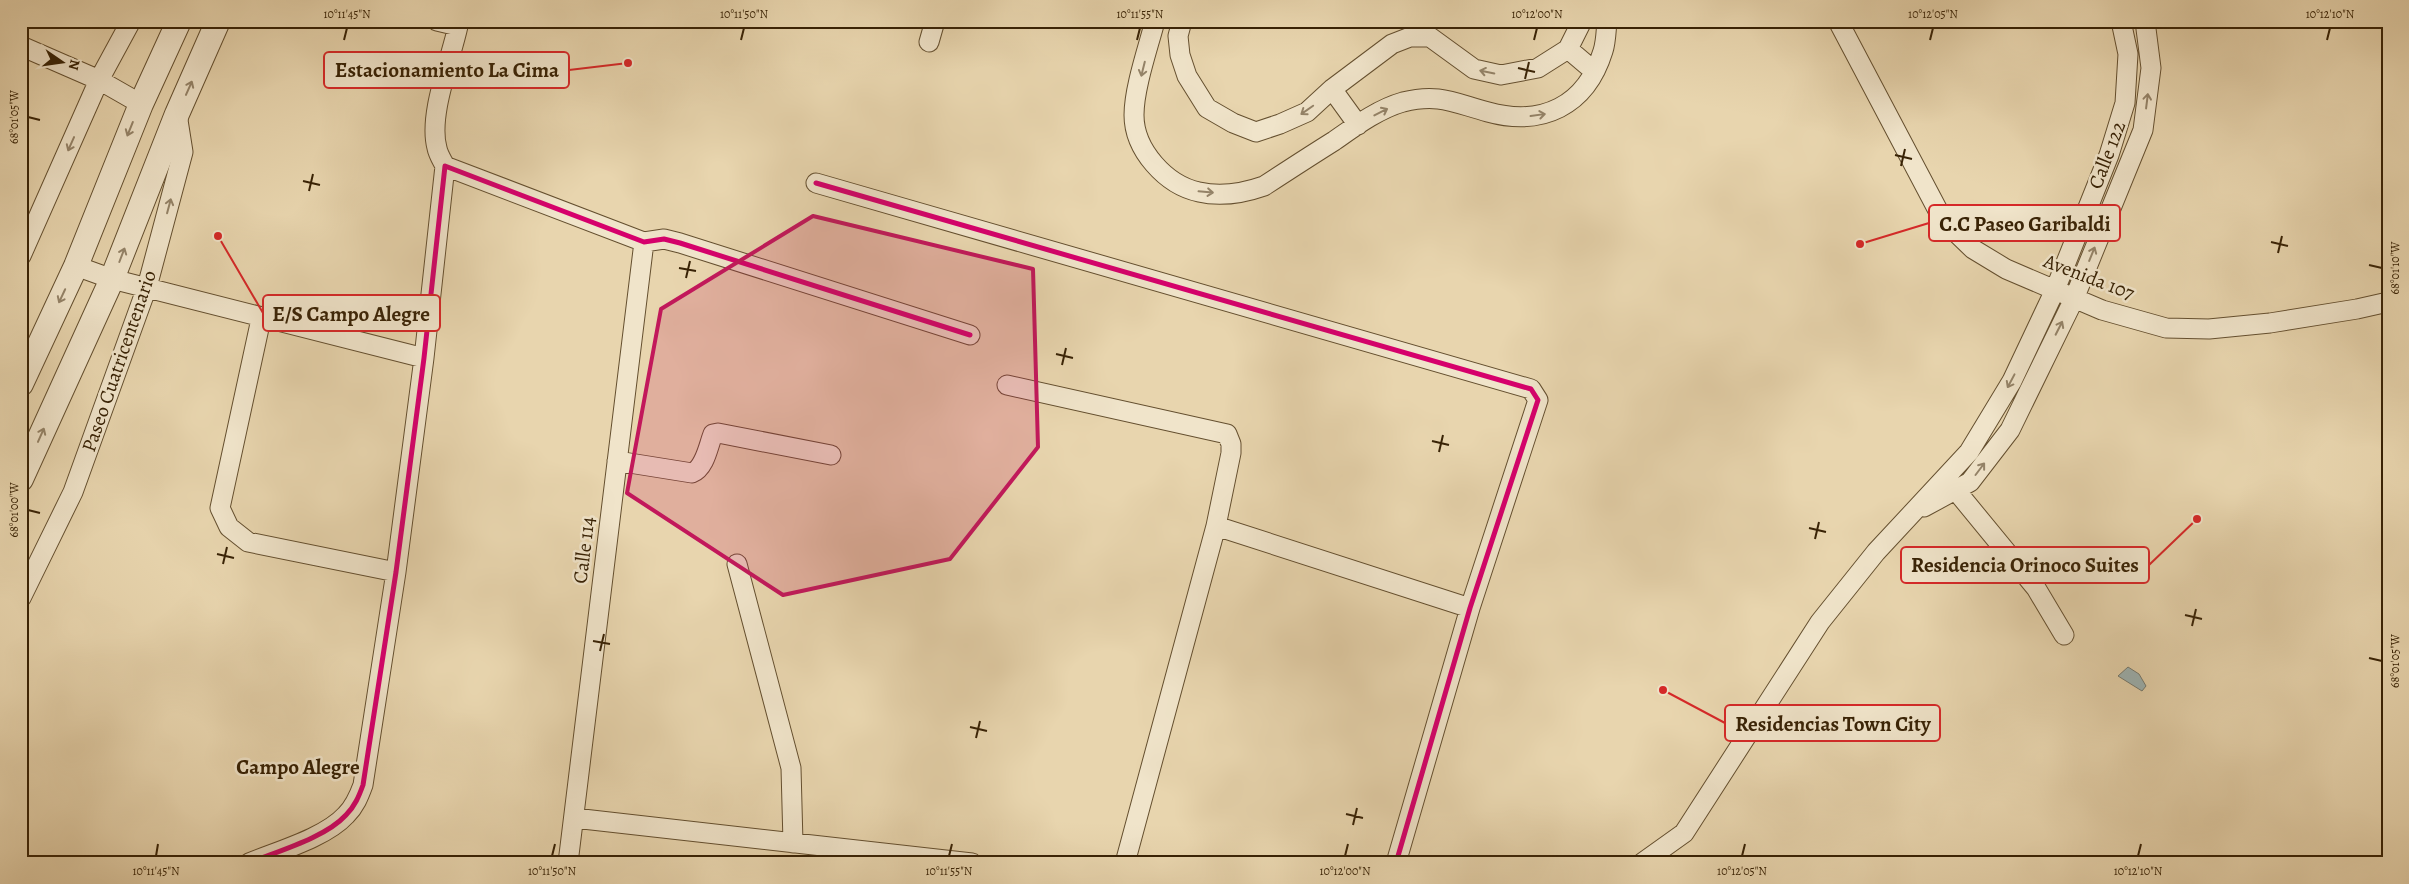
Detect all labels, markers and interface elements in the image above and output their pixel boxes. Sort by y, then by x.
text: 10°11'45"N [323,6,371,22]
text: 10°11'50"N [720,6,768,22]
text: 10°11'55"N [1117,6,1164,22]
text: 10°12'00"N [1511,6,1563,22]
text: 10°12'05"N [1908,6,1958,22]
text: 10°12'10"N [2306,6,2355,22]
north arrow [38,38,88,88]
callout: Estacionamiento La Cima [324,52,569,88]
text: Estacionamiento La Cima [335,56,560,84]
text: N [64,58,85,72]
one-way arrow [1138,60,1147,76]
one-way arrow [1479,67,1495,76]
one-way arrow [184,81,194,96]
text: 68°01'05"W [6,89,22,144]
one-way arrow [2142,94,2152,110]
one-way arrow [1300,105,1314,115]
one-way arrow [1373,107,1388,116]
one-way arrow [1530,110,1546,120]
street label: Calle 122 [2082,117,2132,193]
one-way arrow [125,121,134,137]
one-way arrow [66,136,76,151]
one-way arrow [1198,188,1214,197]
one-way arrow [164,198,174,214]
callout: C.C Paseo Garibaldi [1929,205,2120,241]
text: C.C Paseo Garibaldi [1939,210,2111,238]
text: 68°01'10"W [2387,241,2403,294]
one-way arrow [2089,246,2098,261]
one-way arrow [118,247,127,262]
street label: Avenida 107 [2039,247,2139,307]
street label: Paseo Cuatricentenario [75,266,163,456]
one-way arrow [56,288,66,303]
callout: E/S Campo Alegre [263,295,440,331]
text: E/S Campo Alegre [272,300,430,328]
one-way arrow [2055,321,2064,336]
one-way arrow [2006,373,2015,388]
one-way arrow [37,428,47,443]
one-way arrow [1975,462,1985,476]
text: 68°01'00"W [6,482,22,538]
street label: Calle 114 [567,515,601,585]
callout: Residencia Orinoco Suites [1901,547,2149,583]
text: Residencia Orinoco Suites [1911,551,2139,579]
text: 68°01'05"W [2387,633,2403,688]
callout: Residencias Town City [1725,705,1940,741]
text: Residencias Town City [1735,710,1932,738]
district label: Campo Alegre [236,753,360,781]
text: 10°11'45"N [132,863,180,879]
text: 10°11'50"N [528,863,576,879]
text: 10°11'55"N [926,863,973,879]
text: 10°12'00"N [1319,863,1371,879]
text: 10°12'05"N [1717,863,1767,879]
text: 10°12'10"N [2114,863,2163,879]

